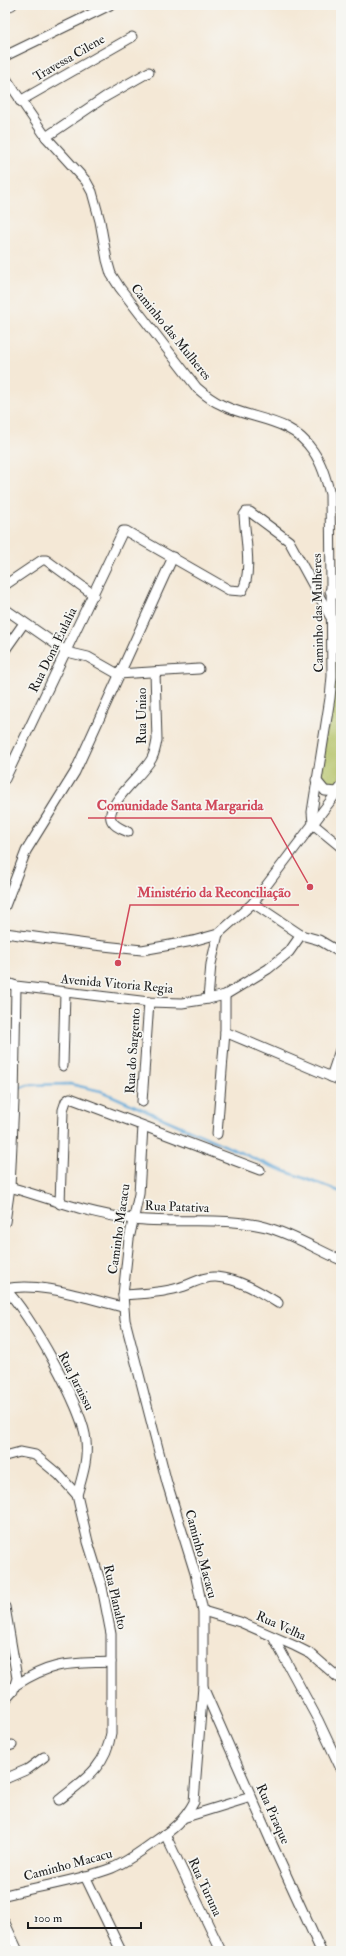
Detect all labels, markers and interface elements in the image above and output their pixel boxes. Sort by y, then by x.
street label: Travessa Cilene [30,31,108,85]
street label: Caminho das Mulheres [127,281,215,384]
street label: Caminho das Mulheres [309,553,327,673]
street label: Rua Dona Eulalia [26,604,81,695]
street label: Rua Uniao [134,688,150,744]
callout: Comunidade Santa Margarida [88,792,271,818]
text: Comunidade Santa Margarida [97,797,265,815]
callout: Ministério da Reconciliação [130,879,299,905]
text: Ministério da Reconciliação [136,884,291,901]
street label: Avenida Vitoria Regia [59,971,174,997]
street label: Rua do Sargento [122,1008,144,1094]
street label: Caminho Macacu [105,1182,133,1275]
street label: Rua Patativa [144,1198,210,1216]
street label: Rua Jaraissu [54,1349,98,1413]
street label: Caminho Macacu [181,1508,221,1600]
street label: Rua Planalto [100,1563,130,1631]
street label: Rua Velha [254,1608,309,1644]
street label: Rua Piraque [253,1781,294,1847]
street label: Caminho Macacu [22,1845,114,1885]
street label: Rua Turuna [185,1855,226,1919]
scale bar [28,1904,141,1930]
text: 100 m [34,1911,63,1926]

